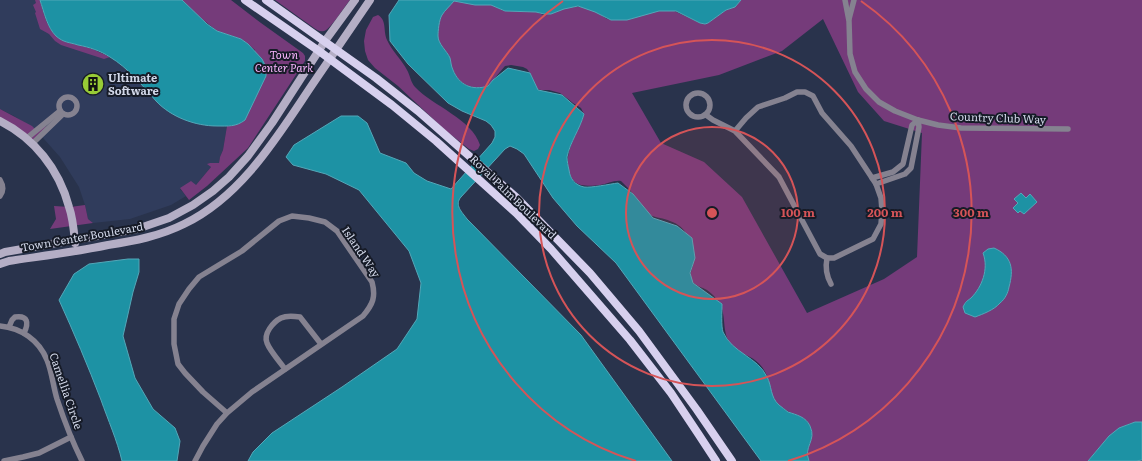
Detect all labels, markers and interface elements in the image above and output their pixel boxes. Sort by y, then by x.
park label: Town Center Park [255,46,313,75]
place label: Ultimate Software [108,69,159,98]
building icon: Ultimate Software [80,71,106,97]
street label: Country Club Way [950,107,1047,127]
street label: Royal Palm Boulevard [467,151,561,242]
text: 100 m [781,203,815,221]
text: 200 m [867,203,903,221]
text: 300 m [953,203,989,221]
centre of rings [705,206,719,220]
street label: Town Center Boulevard [19,217,145,255]
street label: Island Way [339,223,385,281]
street label: Camellia Circle [46,350,88,431]

